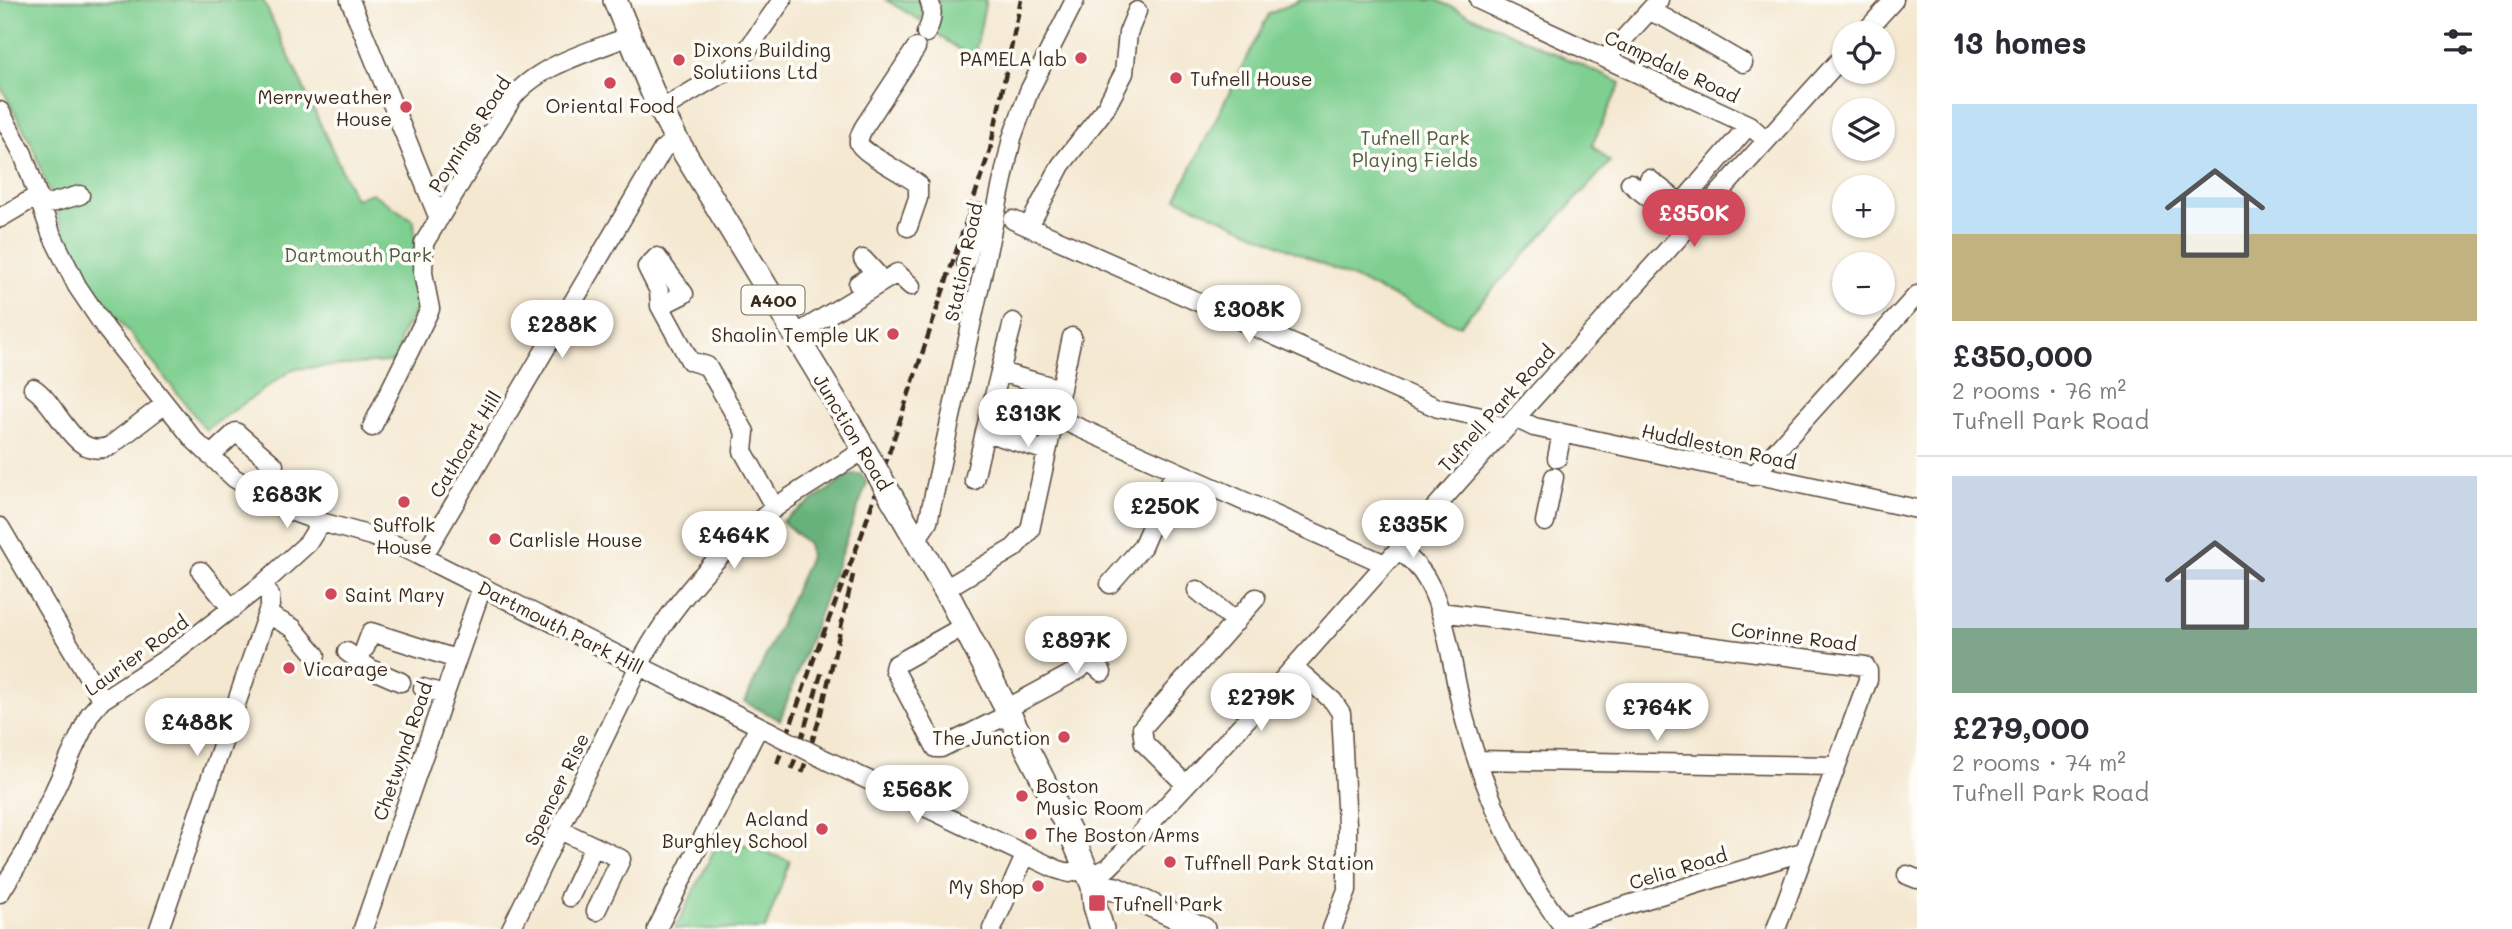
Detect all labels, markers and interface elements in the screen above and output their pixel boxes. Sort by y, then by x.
map controls [1832,21,1895,315]
button: locate [1832,21,1895,84]
text: 13 homes [1952,22,2087,62]
icon: filters [2439,23,2477,61]
street label: Campdale Road [1601,24,1743,108]
place label: Dixons Building Solutiions Ltd [693,37,831,84]
place label: PAMELA lab [960,46,1067,71]
marker: PAMELA lab [1073,50,1089,66]
marker: Dixons Building Solutiions Ltd [671,52,687,68]
place label: Tufnell House [1190,66,1312,91]
marker: Tufnell House [1168,70,1184,86]
street label: Poynings Road [422,71,516,197]
marker: Oriental Food [602,75,618,91]
place label: Merryweather House [257,84,392,131]
place label: Oriental Food [546,93,674,118]
button: layers [1832,98,1895,161]
marker: Merryweather House [398,99,414,115]
park label: Tufnell Park Playing Fields [1352,125,1478,172]
icon: home [2152,150,2278,276]
button: + [1832,175,1895,238]
pin: £350K [1645,190,1743,249]
text: £350K [1658,197,1730,227]
street label: Station Road [938,201,988,323]
park label: Dartmouth Park [284,242,432,267]
button: − [1832,252,1895,315]
road number: A400 [742,286,804,314]
pin: £308K [1200,286,1298,345]
text: £308K [1213,293,1285,323]
pin: £288K [513,300,611,360]
text: £288K [527,308,597,338]
place label: Shaolin Temple UK [711,322,879,347]
marker: Shaolin Temple UK [885,326,901,342]
text: £350,000 [1952,335,2093,375]
street label: Tufnell Park Road [1432,339,1560,477]
street label: Junction Road [808,369,898,495]
text: 2 rooms · 76 m² [1952,375,2126,405]
street label: Cathcart Hill [423,386,507,502]
pin: £313K [979,390,1077,449]
text: £313K [994,397,1062,427]
text: Tufnell Park Road [1952,405,2149,435]
street label: Huddleston Road [1639,417,1799,475]
pin: £683K [238,470,336,530]
text: £683K [251,478,323,508]
pin: £250K [1116,482,1214,542]
text: £250K [1130,490,1200,520]
marker: Suffolk House [396,494,412,510]
pin: £335K [1364,500,1462,560]
text: £335K [1378,508,1448,538]
place label: Suffolk House [373,512,435,559]
pin: £464K [685,512,783,571]
text: £464K [698,519,770,549]
icon: home [2152,522,2278,648]
place label: Carlisle House [509,527,643,552]
marker: Carlisle House [487,531,503,547]
street label: Dartmouth Park Hill [474,574,648,680]
place label: Saint Mary [345,582,445,607]
marker: Saint Mary [323,586,339,602]
street label: Laurier Road [79,609,193,701]
pin: £897K [1027,616,1125,676]
street label: Corinne Road [1730,616,1858,656]
text: £897K [1041,624,1111,654]
place label: Vicarage [303,656,388,681]
marker: Vicarage [281,660,297,676]
pin: £279K [1212,674,1310,733]
street label: Chetwynd Road [367,678,437,824]
text: £279K [1227,681,1295,711]
pin: £764K [1608,684,1706,743]
text: £764K [1622,691,1692,721]
pin: £488K [148,698,246,758]
text: £488K [161,706,233,736]
text: £279,000 [1952,707,2089,747]
place label: The Junction [932,725,1050,750]
street label: Spencer Rise [518,729,594,849]
marker: The Junction [1056,729,1072,745]
text: 2 rooms · 74 m² [1952,747,2126,777]
pin: £568K [868,766,966,825]
text: £568K [881,773,953,803]
place label: Boston Music Room [1036,773,1144,820]
text: Tufnell Park Road [1952,777,2149,807]
marker: Boston Music Room [1014,788,1030,804]
place label: Acland Burghley School [662,806,808,853]
marker: Acland Burghley School [814,821,830,837]
place label: The Boston Arms [1045,822,1200,847]
marker: The Boston Arms [1023,826,1039,842]
street label: Celia Road [1626,841,1730,895]
place label: Tuffnell Park Station [1184,850,1374,875]
marker: Tuffnell Park Station [1162,854,1178,870]
place label: My Shop [948,874,1024,899]
marker: My Shop [1030,878,1046,894]
place label: Tufnell Park [1113,891,1222,916]
marker: Tufnell Park [1087,893,1107,913]

